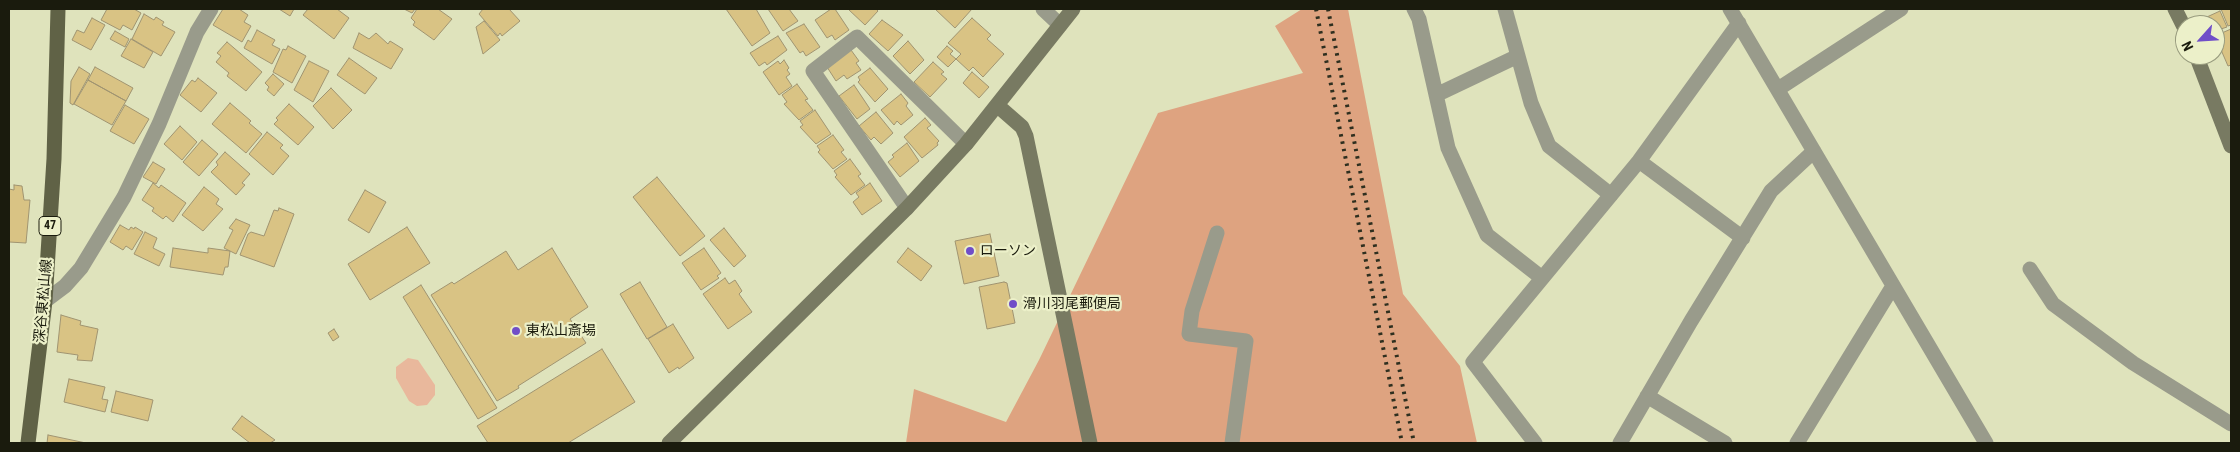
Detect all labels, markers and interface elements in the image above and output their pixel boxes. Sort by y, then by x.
north arrow [2175,15,2225,65]
text: N [2178,39,2196,54]
road number: 47 [39,217,61,236]
place label: ローソン [980,243,1036,259]
marker: ローソン [964,245,976,257]
street label: 深谷東松山線 [32,258,56,344]
place label: 滑川羽尾郵便局 [1023,296,1121,312]
marker: 滑川羽尾郵便局 [1007,298,1019,310]
place label: 東松山斎場 [526,323,596,339]
marker: 東松山斎場 [510,325,522,337]

